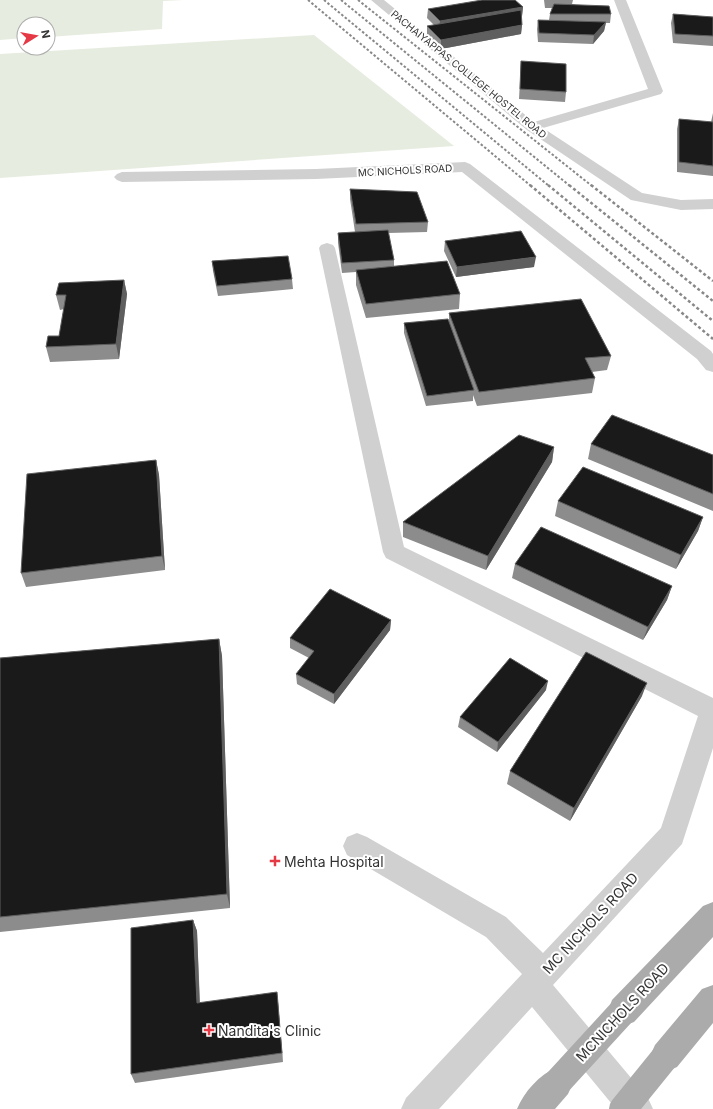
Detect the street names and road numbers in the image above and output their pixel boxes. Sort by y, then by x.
street label: PACHAIYAPPAS COLLEGE HOSTEL ROAD [389,8,549,140]
street label: MC NICHOLS ROAD [358,162,452,178]
street label: MC NICHOLS ROAD [539,869,641,977]
street label: MCNICHOLS ROAD [572,959,672,1065]

